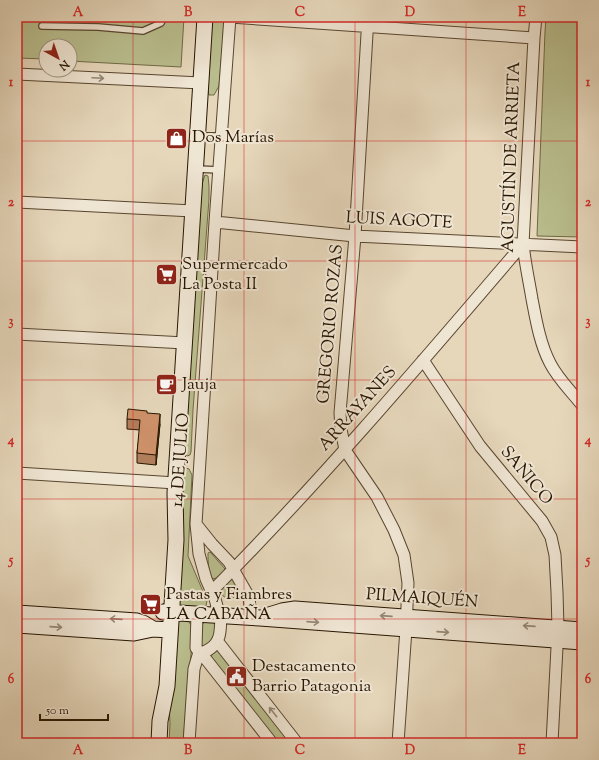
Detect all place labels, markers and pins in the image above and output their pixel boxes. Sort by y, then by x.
shop icon: Dos Marías [163,125,189,151]
place label: Dos Marías [192,126,274,150]
place label: Supermercado La Posta II [182,253,288,297]
supermarket icon: Supermercado La Posta II [153,262,179,288]
cafe icon: Jauja [153,372,179,398]
place label: Jauja [181,373,217,397]
place label: Pastas y Fiambres LA CABAÑA [166,583,292,627]
supermarket icon: Pastas y Fiambres LA CABAÑA [138,592,164,618]
place label: Destacamento Barrio Patagonia [252,655,372,699]
public building icon: Destacamento Barrio Patagonia [224,664,250,690]

